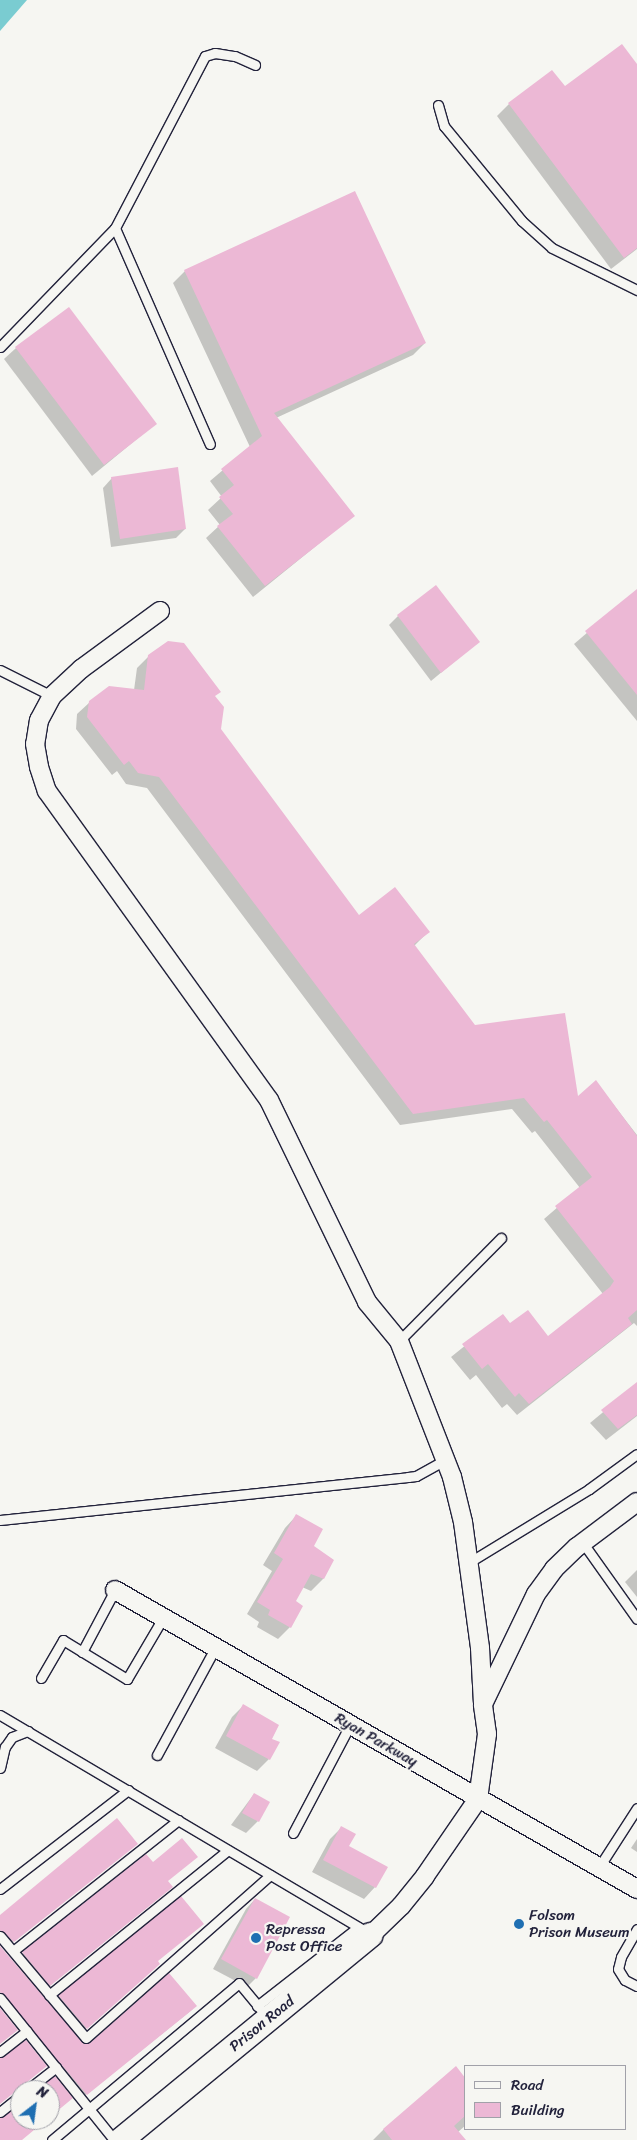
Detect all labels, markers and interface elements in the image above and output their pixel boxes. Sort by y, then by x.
street label: Ryan Parkway [331,1709,421,1771]
place label: Folsom Prison Museum [529,1906,629,1941]
marker: Folsom Prison Museum [513,1918,525,1930]
place label: Repressa Post Office [266,1920,342,1955]
marker: Repressa Post Office [250,1932,262,1944]
street label: Prison Road [226,1992,298,2056]
legend [464,2065,627,2130]
text: Road [511,2072,543,2098]
text: N [32,2079,53,2106]
north arrow [10,2080,60,2130]
text: Building [511,2097,565,2123]

